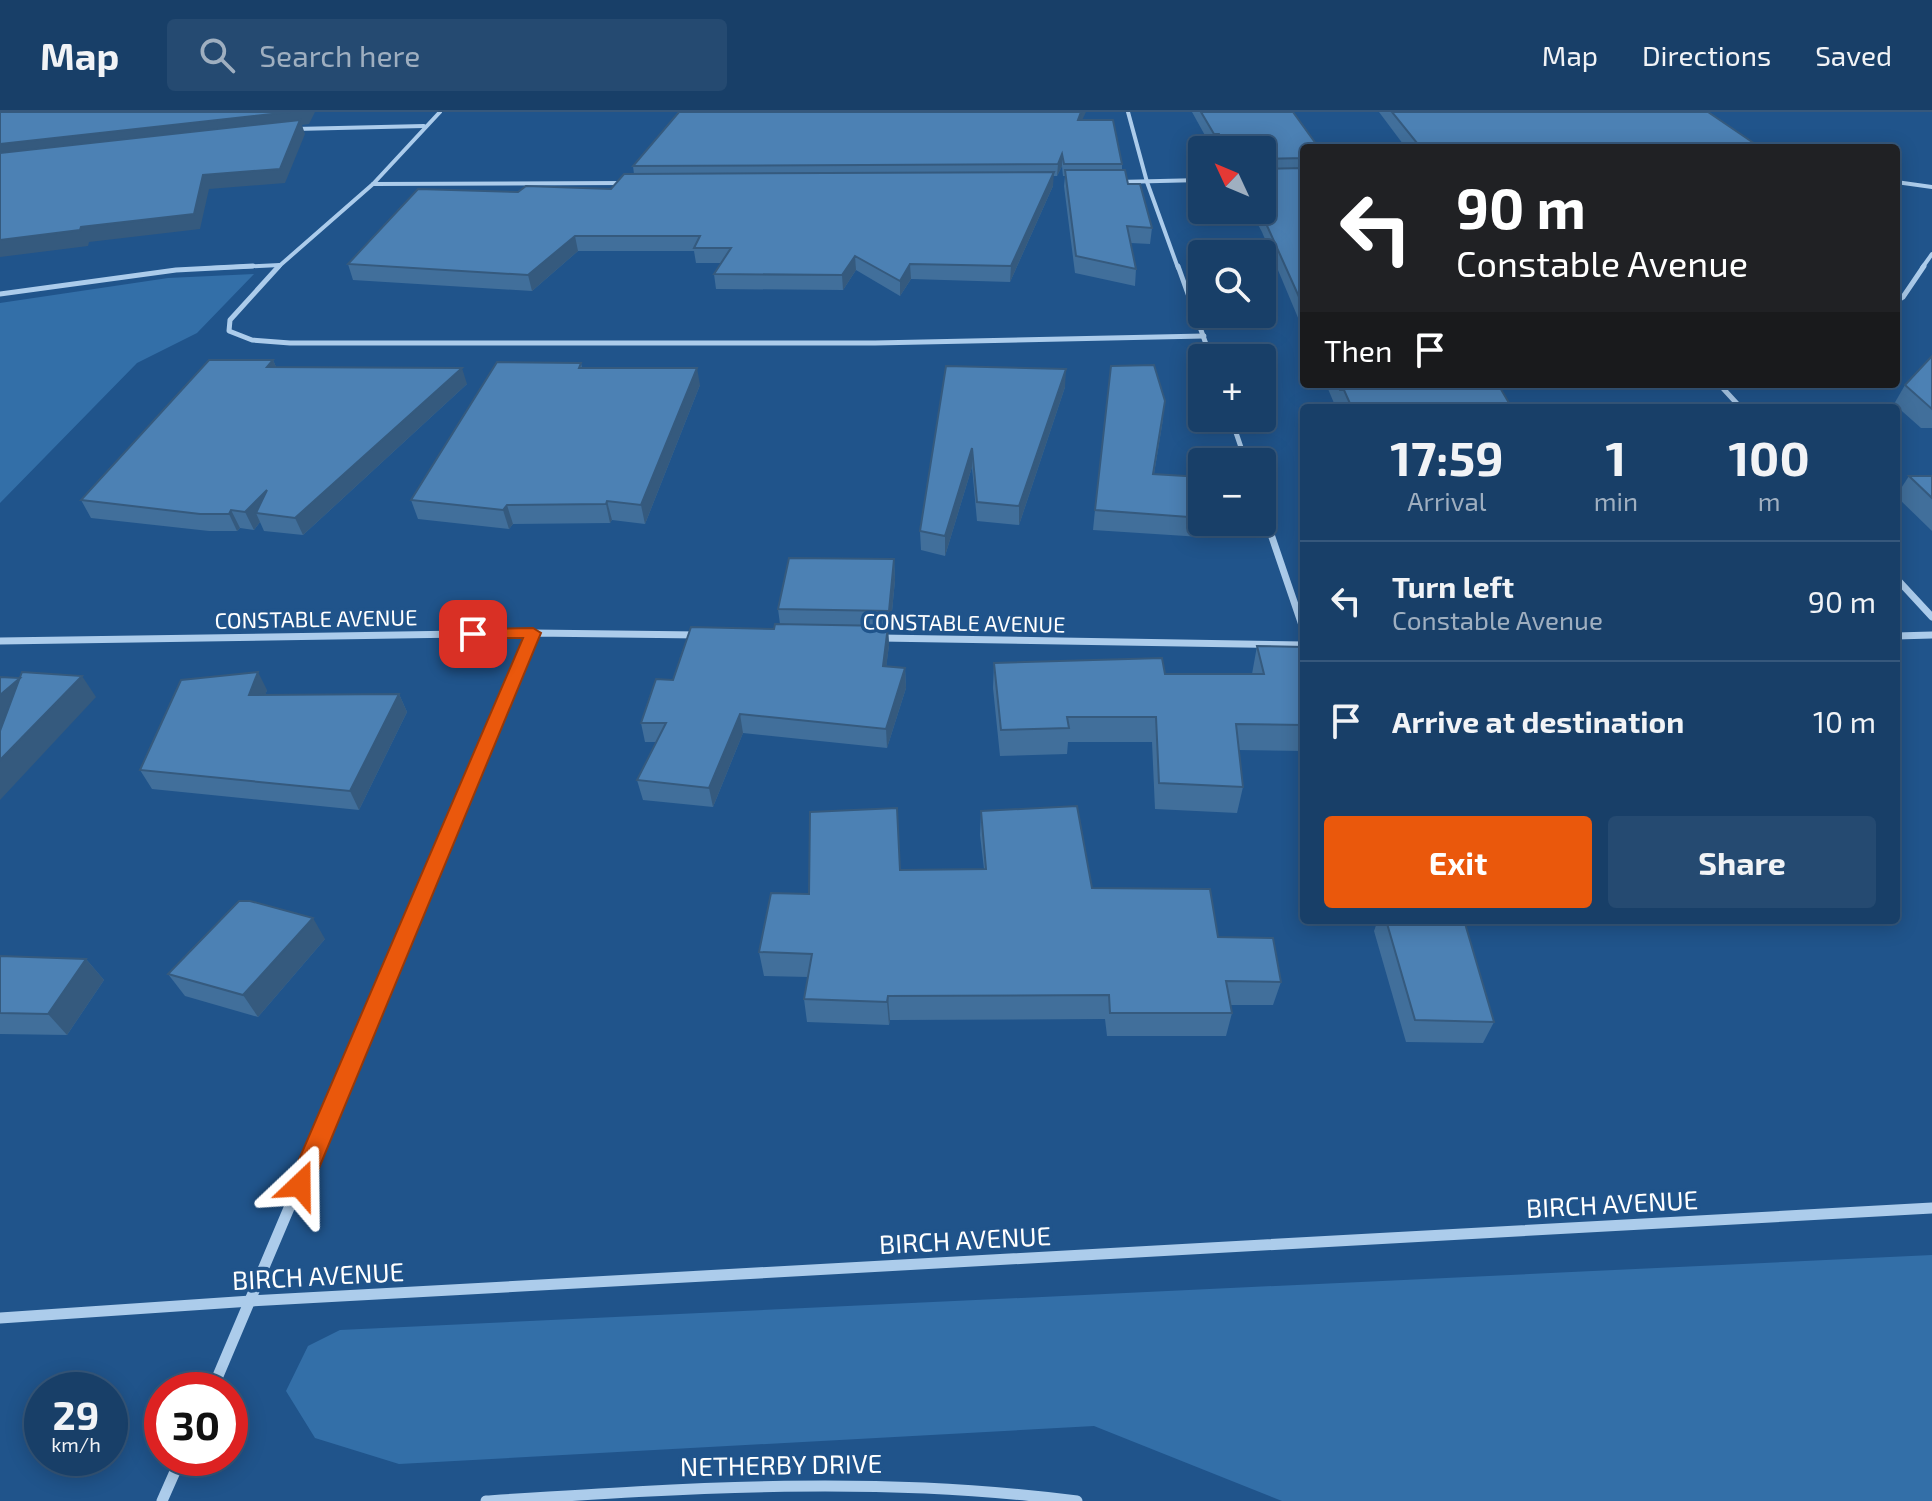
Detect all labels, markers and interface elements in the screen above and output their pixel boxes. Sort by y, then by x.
search box [167,19,727,91]
text: Map [40,32,119,78]
icon: search [195,33,239,77]
text: Search here [259,37,420,73]
text: Map [1542,38,1598,72]
text: Directions [1642,38,1771,72]
text: Saved [1815,38,1892,72]
north arrow [1188,136,1276,224]
map controls [1188,136,1276,536]
text: 90 m [1456,173,1586,240]
icon: left [1324,176,1428,280]
button: search [1188,240,1276,328]
text: Constable Avenue [1456,241,1748,284]
icon: arrive [1408,328,1452,372]
text: Then [1324,332,1392,368]
button: + [1188,344,1276,432]
text: 17:59 [1390,428,1504,486]
text: 1 [1606,428,1626,486]
text: 100 [1728,428,1810,486]
button: − [1188,448,1276,536]
text: Arrival [1407,485,1486,516]
text: min [1594,485,1638,516]
text: m [1758,485,1780,516]
text: Turn left [1392,568,1514,604]
icon: left [1324,579,1368,623]
text: 90 m [1808,583,1876,619]
pin [439,600,507,668]
street label: CONSTABLE AVENUE [214,603,418,633]
text: Constable Avenue [1392,604,1603,635]
street label: CONSTABLE AVENUE [862,607,1066,637]
icon: arrive [451,612,495,656]
icon: arrive [1324,699,1368,743]
text: Arrive at destination [1392,703,1684,739]
text: 10 m [1813,703,1876,739]
button: Exit [1324,816,1592,908]
button: Share [1608,816,1876,908]
position arrow [258,1143,342,1227]
street label: BIRCH AVENUE [1525,1183,1699,1223]
street label: BIRCH AVENUE [878,1219,1052,1259]
street label: BIRCH AVENUE [231,1255,405,1295]
speed limit sign: 30 [144,1372,248,1476]
text: 29 [53,1390,99,1438]
text: km/h [51,1432,101,1456]
street label: NETHERBY DRIVE [680,1447,882,1481]

